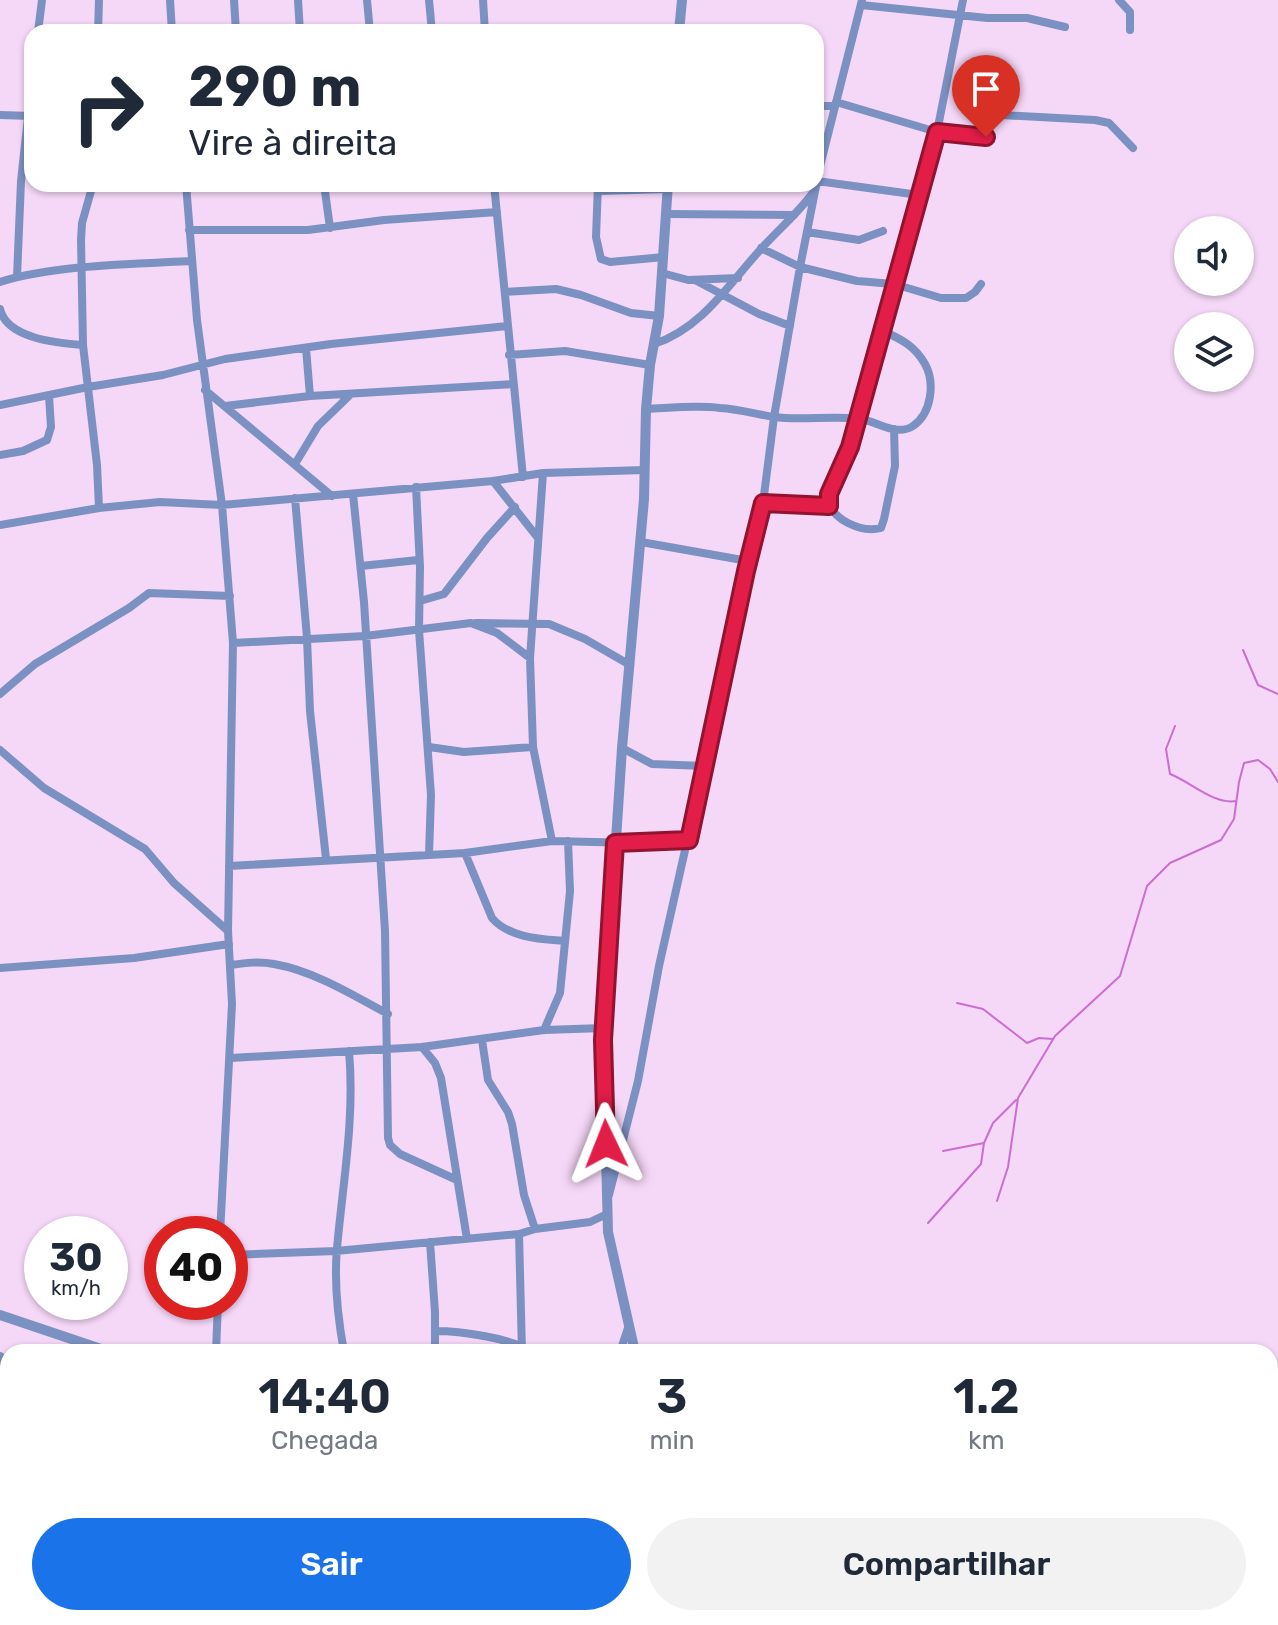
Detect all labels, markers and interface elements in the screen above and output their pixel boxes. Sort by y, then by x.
text: 290 m [188,54,362,120]
pin [952,55,1020,137]
icon: right [56,56,160,160]
icon: arrive [964,67,1008,111]
text: Vire à direita [188,121,397,164]
map controls [1174,216,1254,392]
button: sound [1174,216,1254,296]
button: layers [1174,312,1254,392]
position arrow [564,1102,648,1186]
speed limit sign: 40 [144,1216,248,1320]
text: 30 [49,1234,103,1281]
text: km/h [51,1276,101,1300]
text: 14:40 [258,1368,391,1425]
text: 3 [657,1368,687,1425]
text: 1.2 [953,1368,1020,1425]
text: Chegada [271,1425,378,1456]
text: min [649,1425,695,1456]
text: km [968,1425,1005,1456]
button: Sair [32,1518,631,1610]
button: Compartilhar [647,1518,1246,1610]

